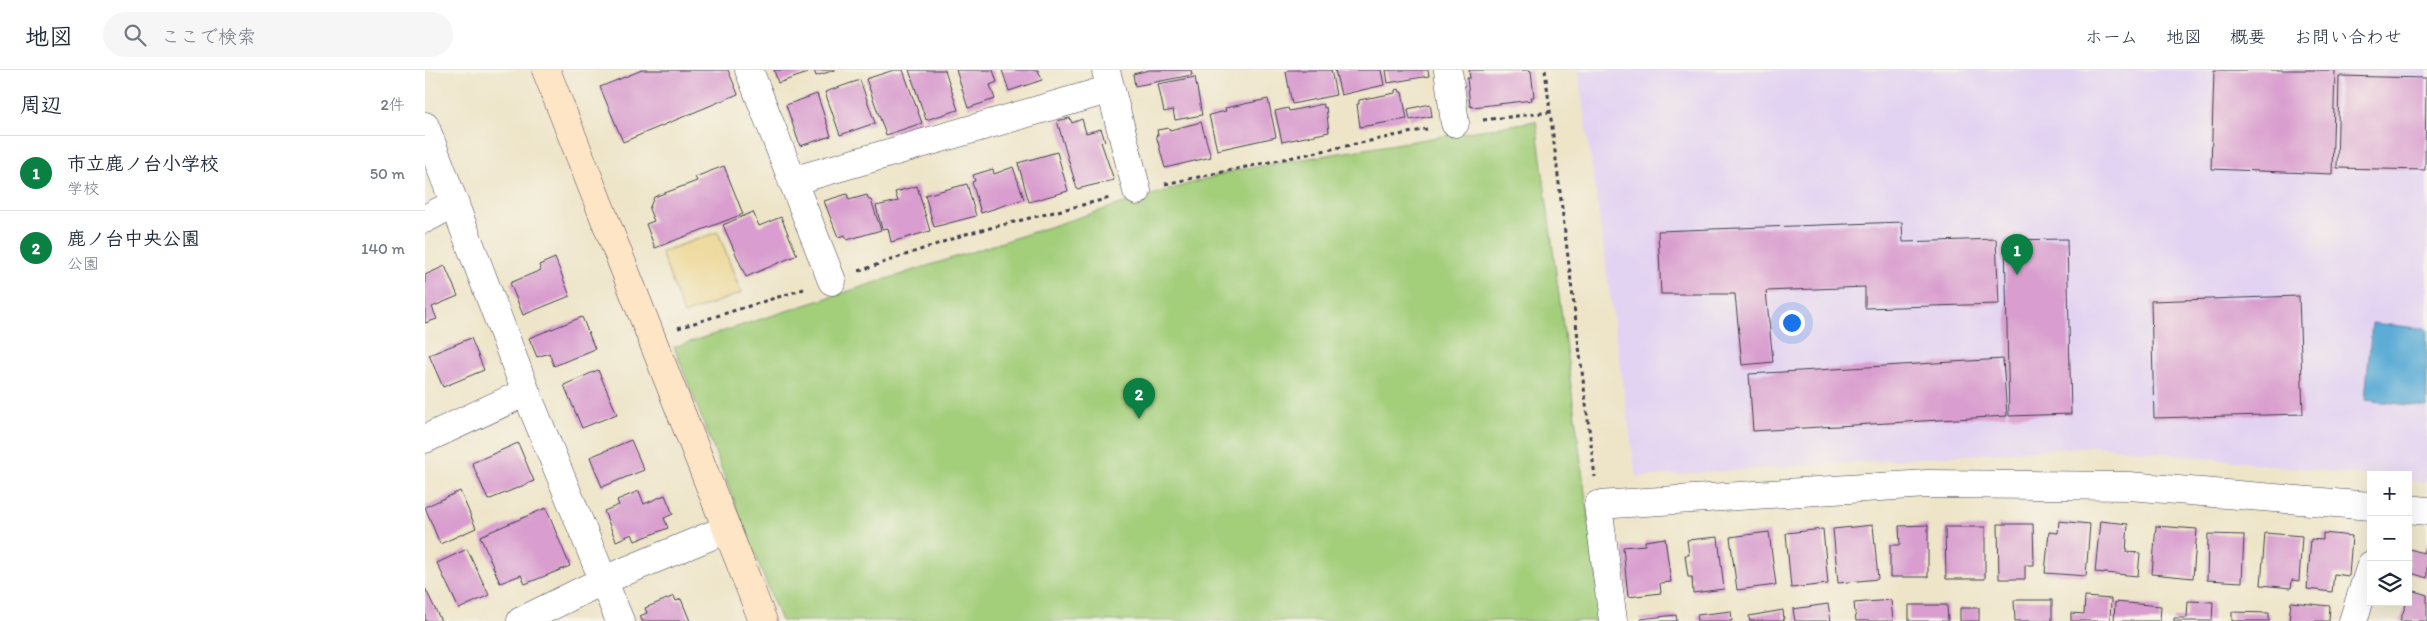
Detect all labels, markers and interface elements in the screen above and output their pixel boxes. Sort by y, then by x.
search box [103,12,453,57]
icon: search [121,21,149,49]
text: 地図 [25,22,73,51]
text: ここで検索 [161,25,256,48]
text: ホーム [2085,26,2138,48]
text: 地図 [2166,26,2202,48]
text: 概要 [2230,26,2266,48]
text: お問い合わせ [2294,26,2402,48]
text: 周辺 [20,92,62,117]
text: 2件 [381,95,405,114]
text: 市立鹿ノ台小学校 [67,152,219,175]
text: 1 [32,164,40,183]
text: 50 m [370,164,405,183]
text: 学校 [67,179,99,198]
text: 鹿ノ台中央公園 [67,227,200,250]
pin: 1 [2001,234,2033,275]
text: 2 [32,239,40,258]
text: 140 m [361,239,405,258]
text: 公園 [67,254,99,273]
your location [1779,310,1805,336]
pin: 2 [1123,378,1155,419]
map controls [2367,471,2412,606]
button: + [2367,471,2412,516]
button: − [2367,516,2412,561]
button: layers [2367,561,2412,606]

